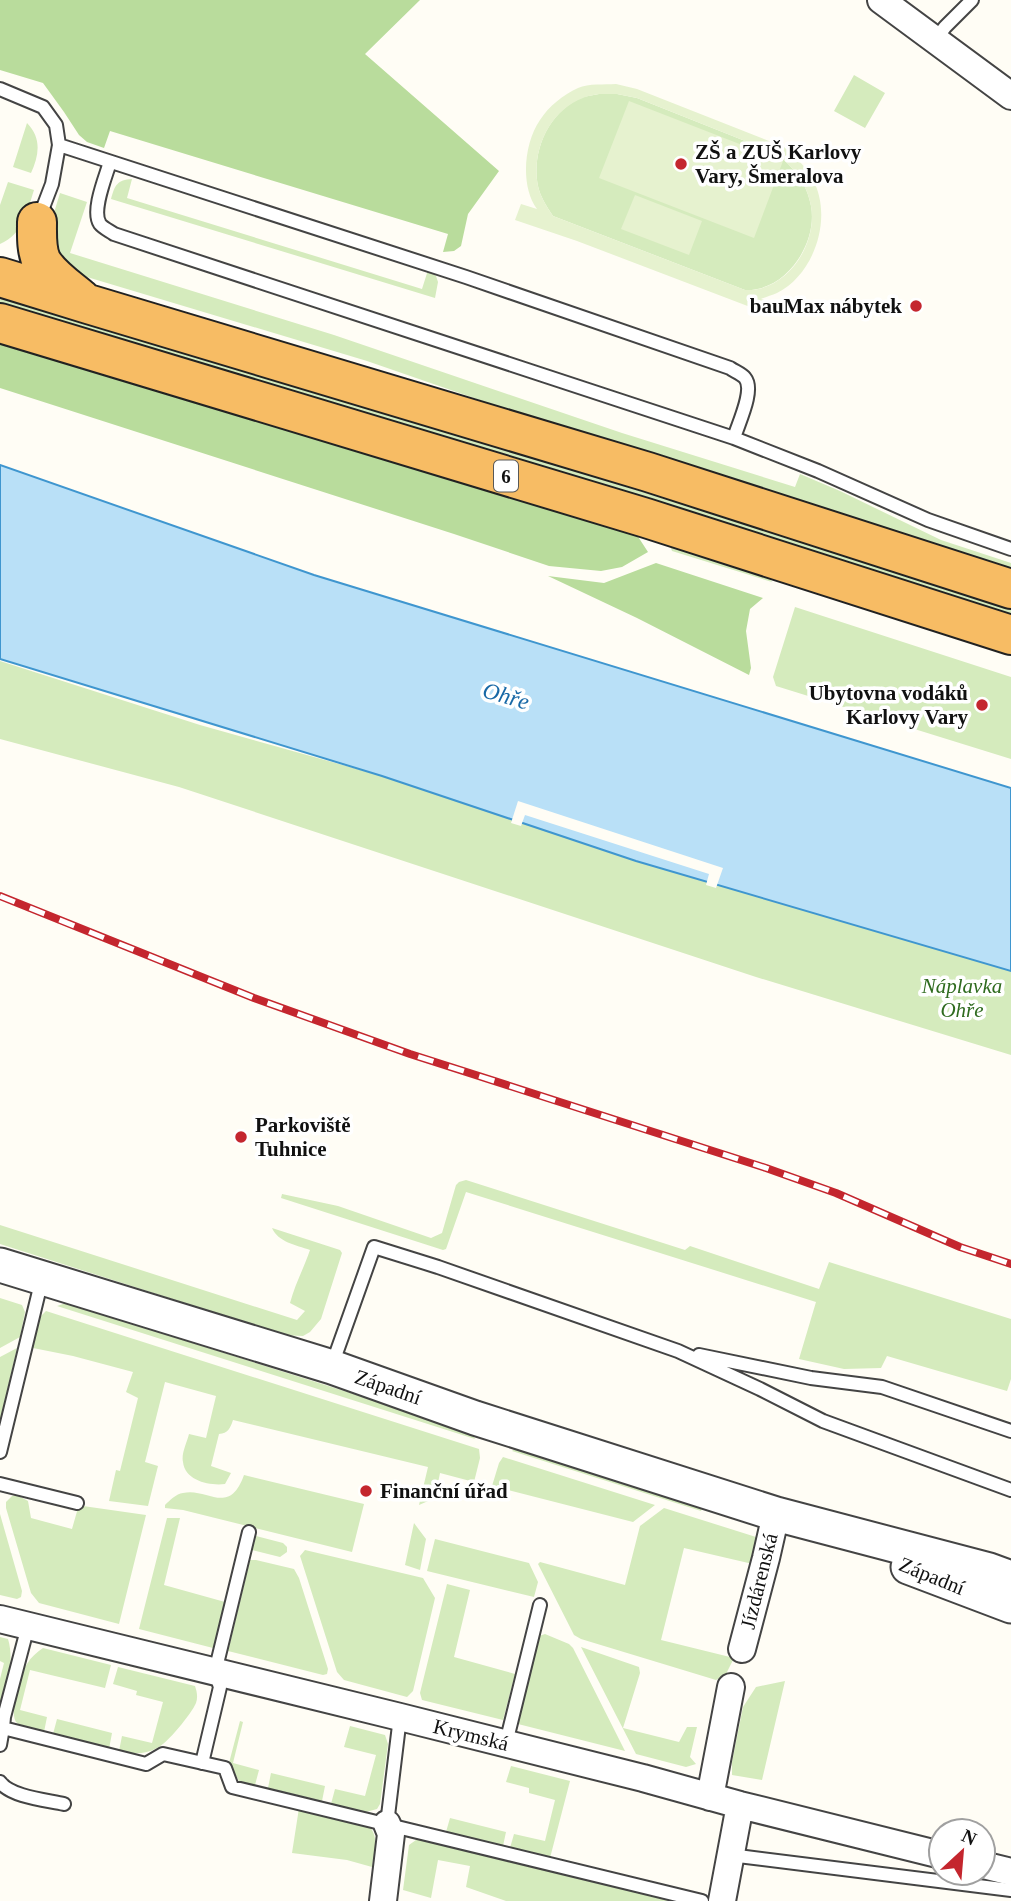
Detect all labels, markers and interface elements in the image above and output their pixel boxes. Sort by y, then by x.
place label: ZŠ a ZUŠ Karlovy Vary, Šmeralova [695,140,862,188]
marker: ZŠ a ZUŠ Karlovy Vary, Šmeralova [673,156,689,172]
place label: bauMax nábytek [750,294,902,318]
marker: bauMax nábytek [908,298,924,314]
road number: 6 [494,461,518,491]
water label: Ohře [480,677,532,715]
place label: Ubytovna vodáků Karlovy Vary [809,681,968,729]
marker: Ubytovna vodáků Karlovy Vary [974,697,990,713]
park label: Náplavka Ohře [921,974,1002,1022]
place label: Parkoviště Tuhnice [255,1113,351,1161]
marker: Parkoviště Tuhnice [233,1129,249,1145]
street label: Západní [352,1364,425,1410]
place label: Finanční úřad [380,1479,508,1503]
marker: Finanční úřad [358,1483,374,1499]
street label: Jízdárenská [736,1530,783,1631]
street label: Západní [896,1552,969,1600]
street label: Krymská [431,1714,512,1756]
north arrow [927,1817,997,1887]
text: N [958,1825,980,1850]

